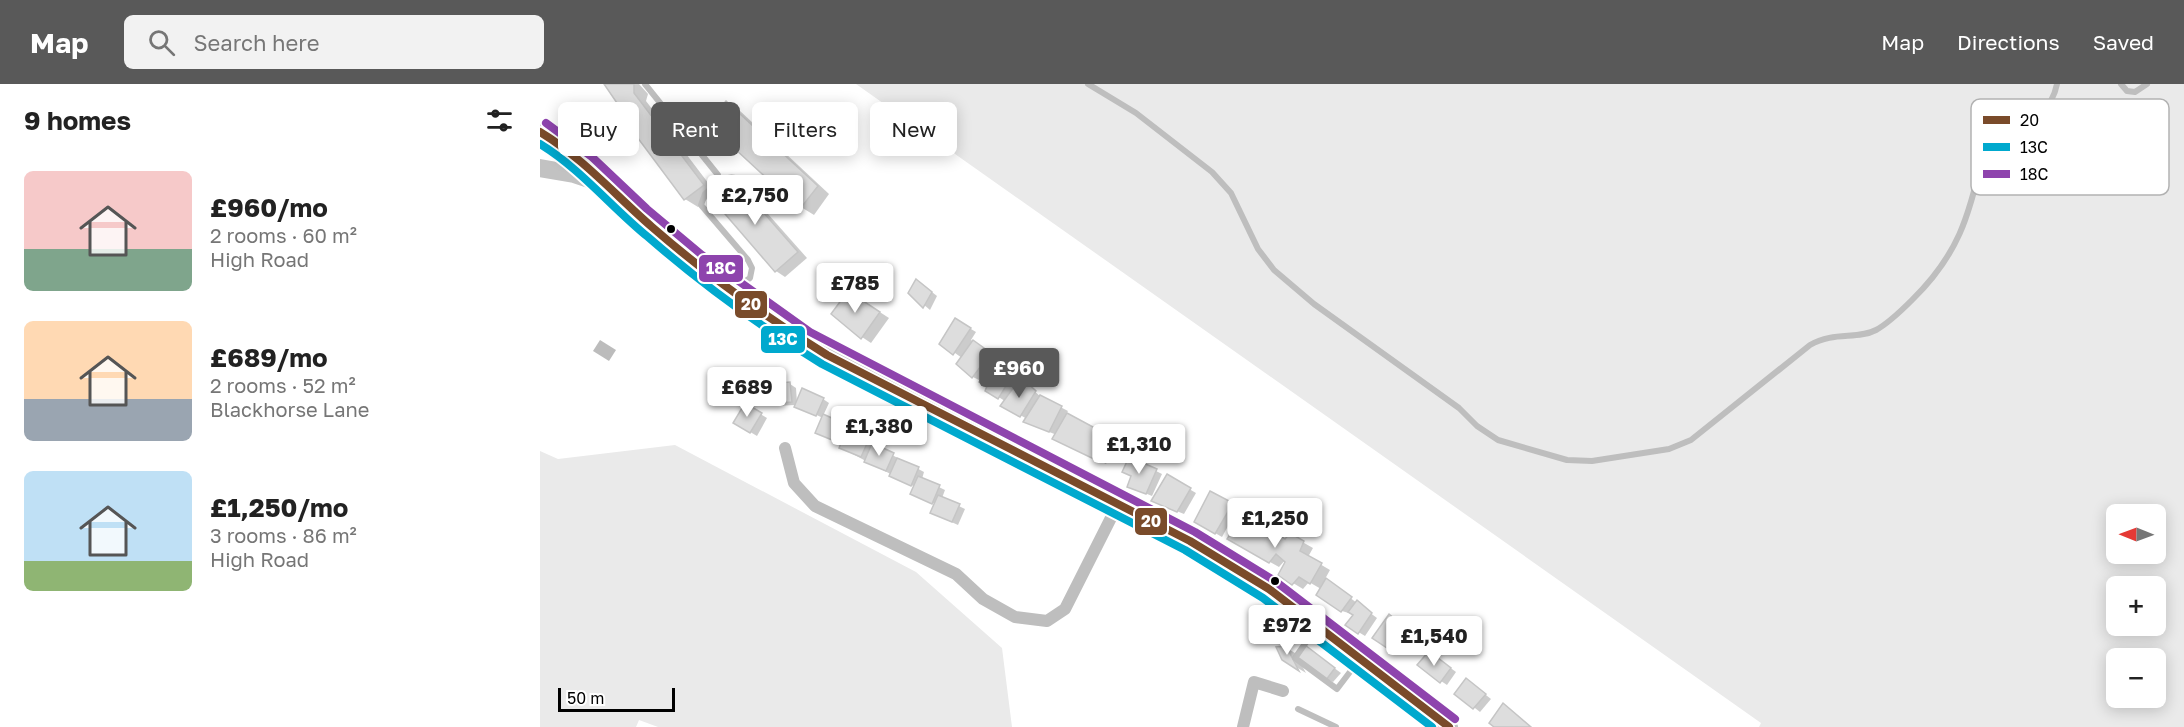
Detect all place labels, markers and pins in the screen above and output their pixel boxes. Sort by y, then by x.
pin: £2,750 [706,175,804,226]
unlabelled marker [665,223,677,235]
pin: £785 [819,263,891,314]
pin: £960 [983,348,1055,399]
pin: £689 [711,367,783,418]
pin: £1,380 [830,406,928,457]
pin: £1,310 [1090,424,1188,475]
pin: £1,250 [1226,498,1324,549]
unlabelled marker [1269,575,1281,587]
pin: £972 [1251,605,1323,656]
pin: £1,540 [1385,616,1483,667]

